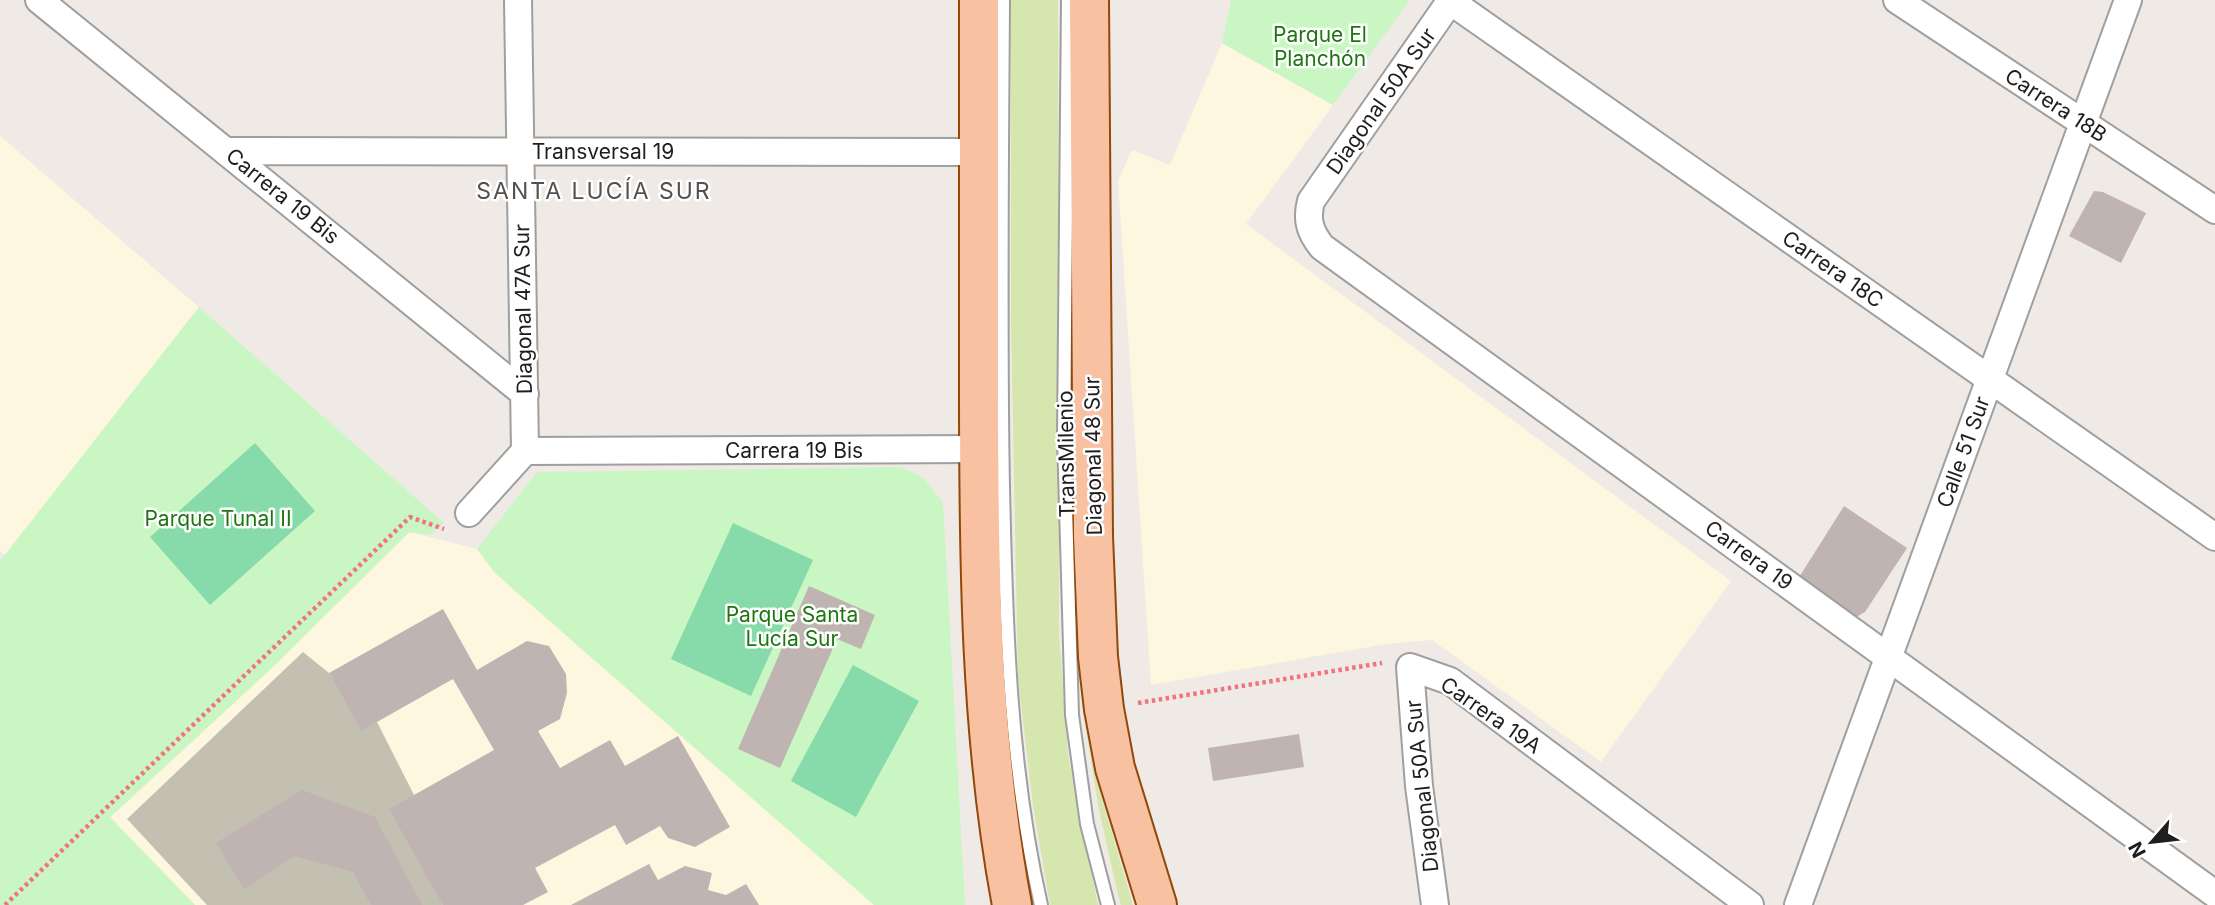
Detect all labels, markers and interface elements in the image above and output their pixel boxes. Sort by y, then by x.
park label: Parque El Planchón [1273,22,1367,71]
street label: Diagonal 50A Sur [1321,23,1441,179]
street label: Carrera 18B [2001,63,2111,147]
street label: Transversal 19 [532,139,674,164]
street label: Carrera 19 Bis [221,143,345,249]
district label: SANTA LUCÍA SUR [476,177,712,205]
street label: Diagonal 47A Sur [509,224,537,394]
street label: Carrera 18C [1778,225,1888,313]
street label: Diagonal 48 Sur [1079,376,1107,536]
street label: TransMilenio [1052,390,1080,518]
street label: Calle 51 Sur [1931,393,1995,511]
street label: Carrera 19 Bis [725,438,863,463]
park label: Parque Tunal II [144,506,292,531]
street label: Carrera 19 [1700,515,1798,595]
park label: Parque Santa Lucía Sur [726,602,858,651]
street label: Carrera 19A [1436,671,1546,759]
street label: Diagonal 50A Sur [1401,699,1443,873]
north arrow [2117,807,2187,877]
text: N [2124,838,2151,862]

